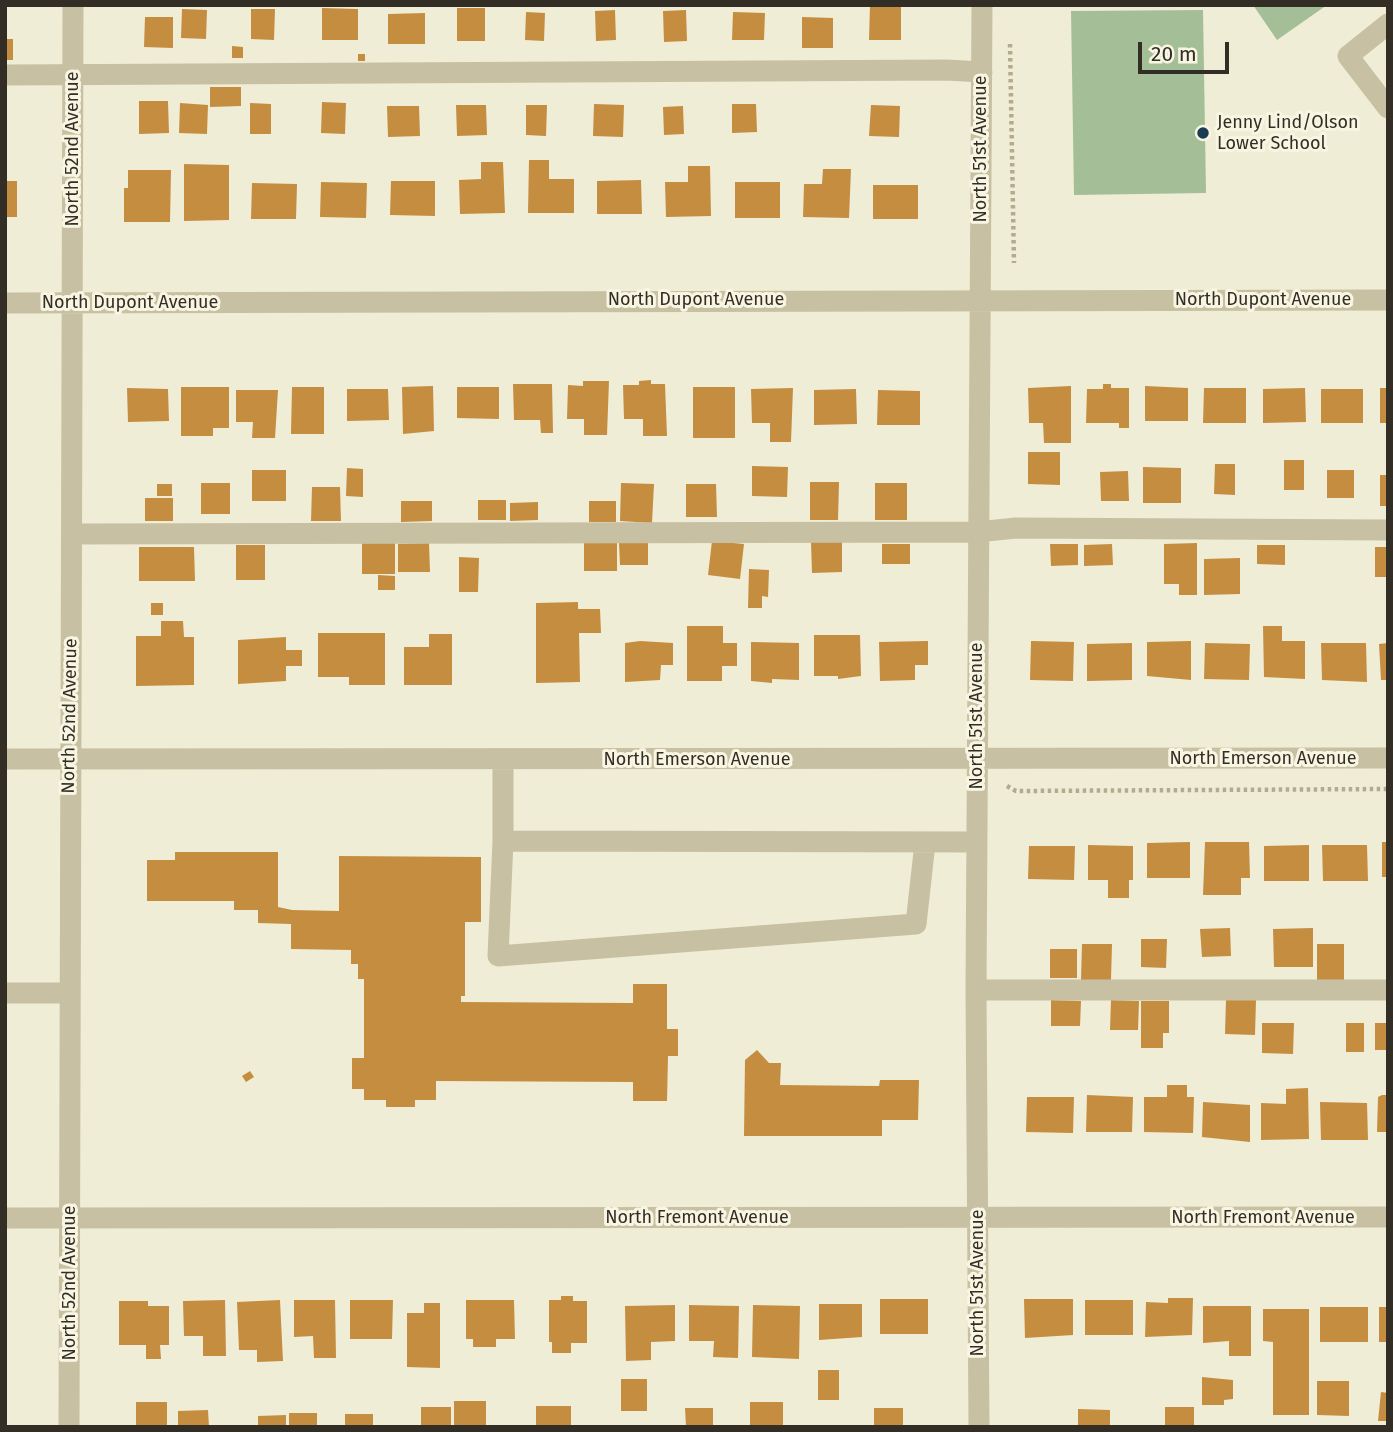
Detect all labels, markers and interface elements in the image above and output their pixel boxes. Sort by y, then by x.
scale bar [1141,28,1232,72]
text: 20 m [1151,41,1197,67]
street label: North 52nd Avenue [62,71,84,227]
street label: North 51st Avenue [970,76,992,222]
place label: Jenny Lind/Olson Lower School [1217,112,1358,154]
marker: Jenny Lind/Olson Lower School [1195,125,1211,141]
street label: North Dupont Avenue [608,289,784,311]
street label: North Dupont Avenue [1175,289,1351,311]
street label: North Dupont Avenue [42,292,218,314]
street label: North 52nd Avenue [58,638,82,794]
street label: North 51st Avenue [966,643,988,789]
street label: North Emerson Avenue [1170,748,1356,770]
street label: North Emerson Avenue [604,749,790,771]
street label: North 52nd Avenue [59,1205,81,1361]
street label: North Fremont Avenue [605,1207,789,1229]
street label: North Fremont Avenue [1171,1207,1355,1229]
street label: North 51st Avenue [967,1210,989,1356]

